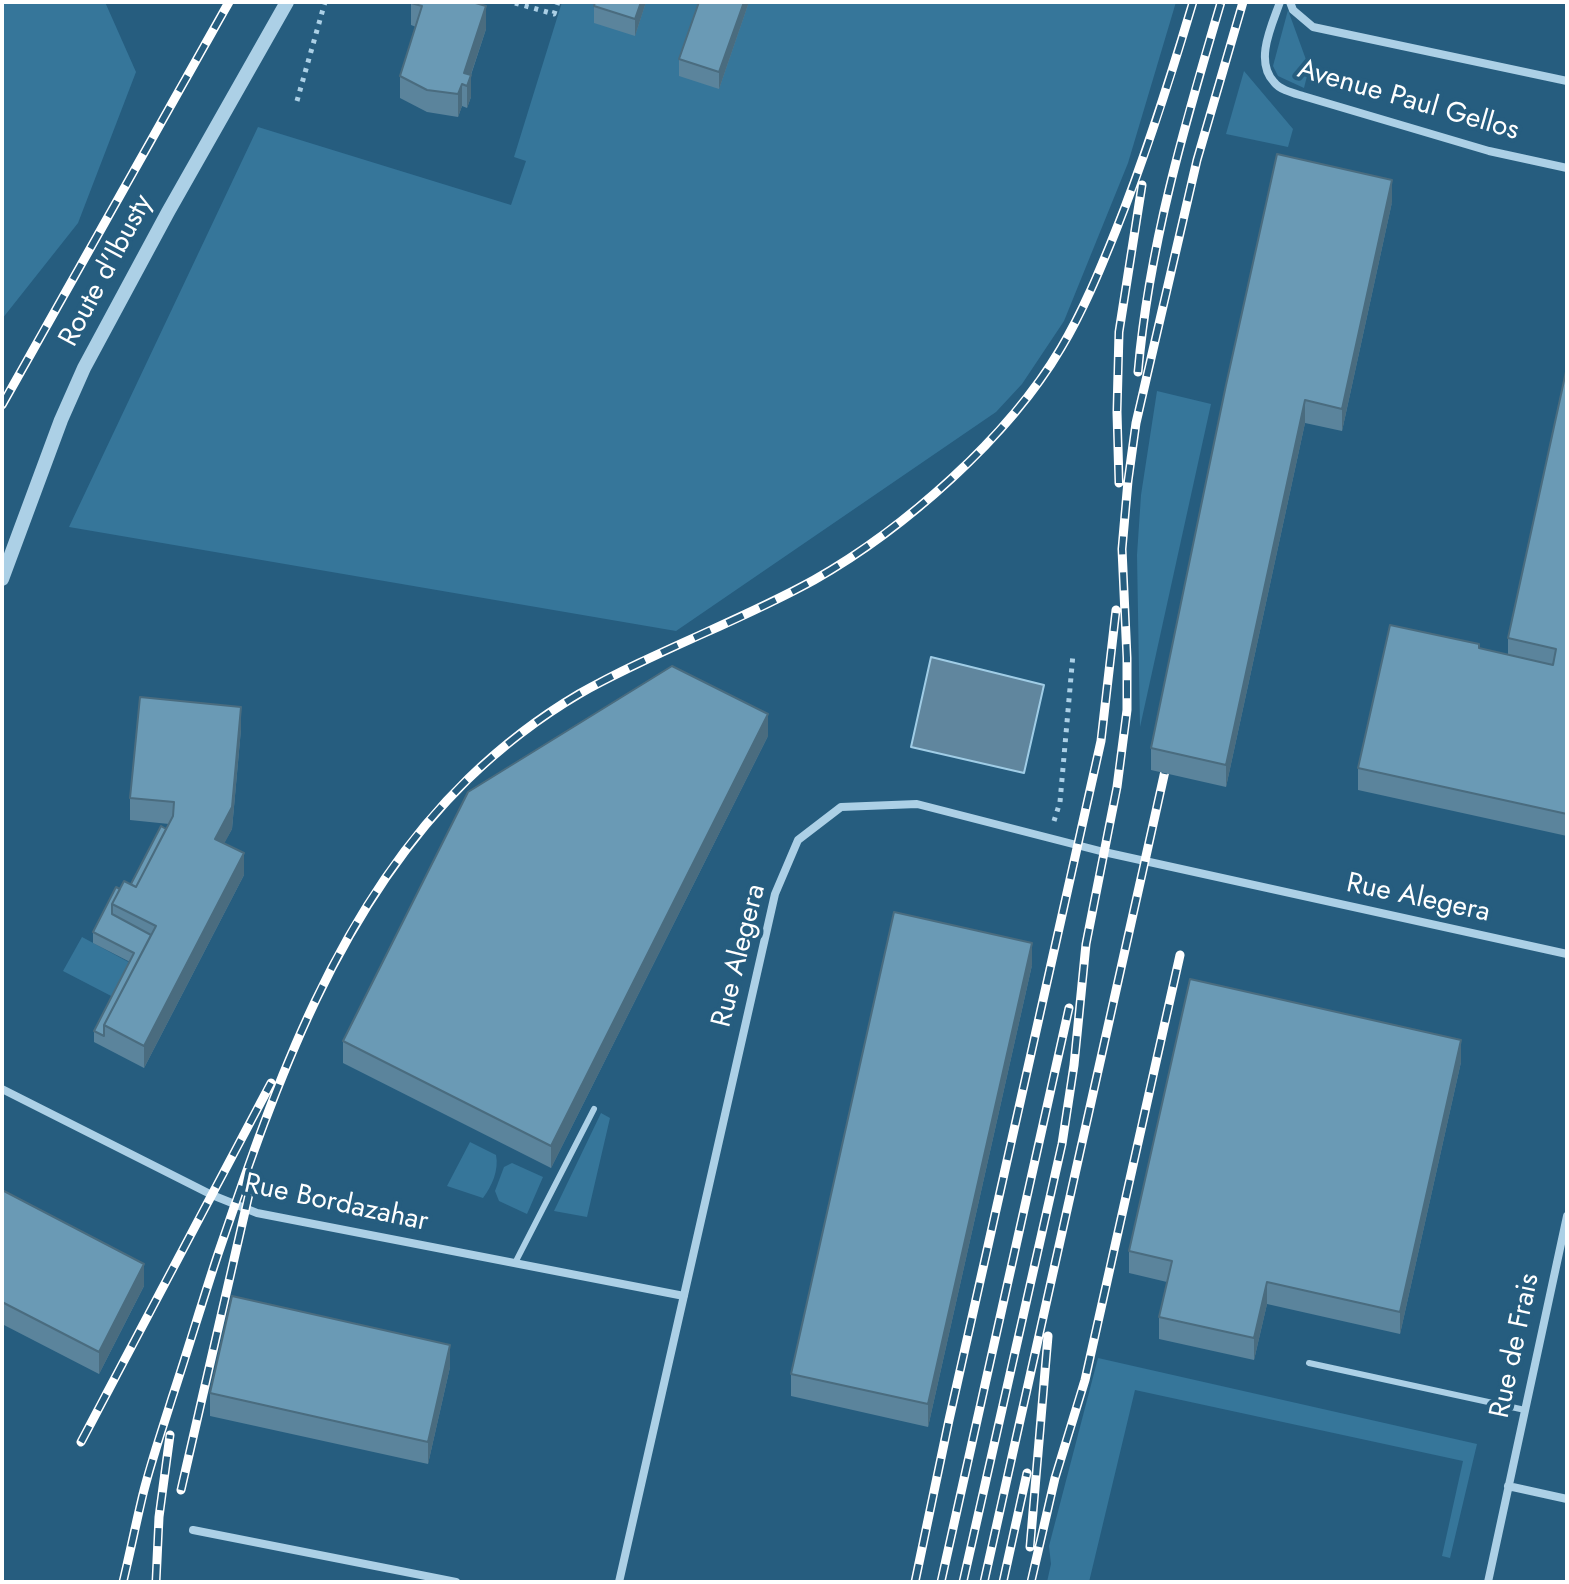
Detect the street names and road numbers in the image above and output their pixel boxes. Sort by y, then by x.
street label: Avenue Paul Gellos [1293,53,1523,149]
street label: Route d'Ibusty [53,189,161,353]
street label: Rue Alegera [1343,867,1493,931]
street label: Rue Alegera [706,881,774,1031]
street label: Rue Bordazahar [241,1168,431,1240]
street label: Rue de Frais [1484,1271,1548,1421]

